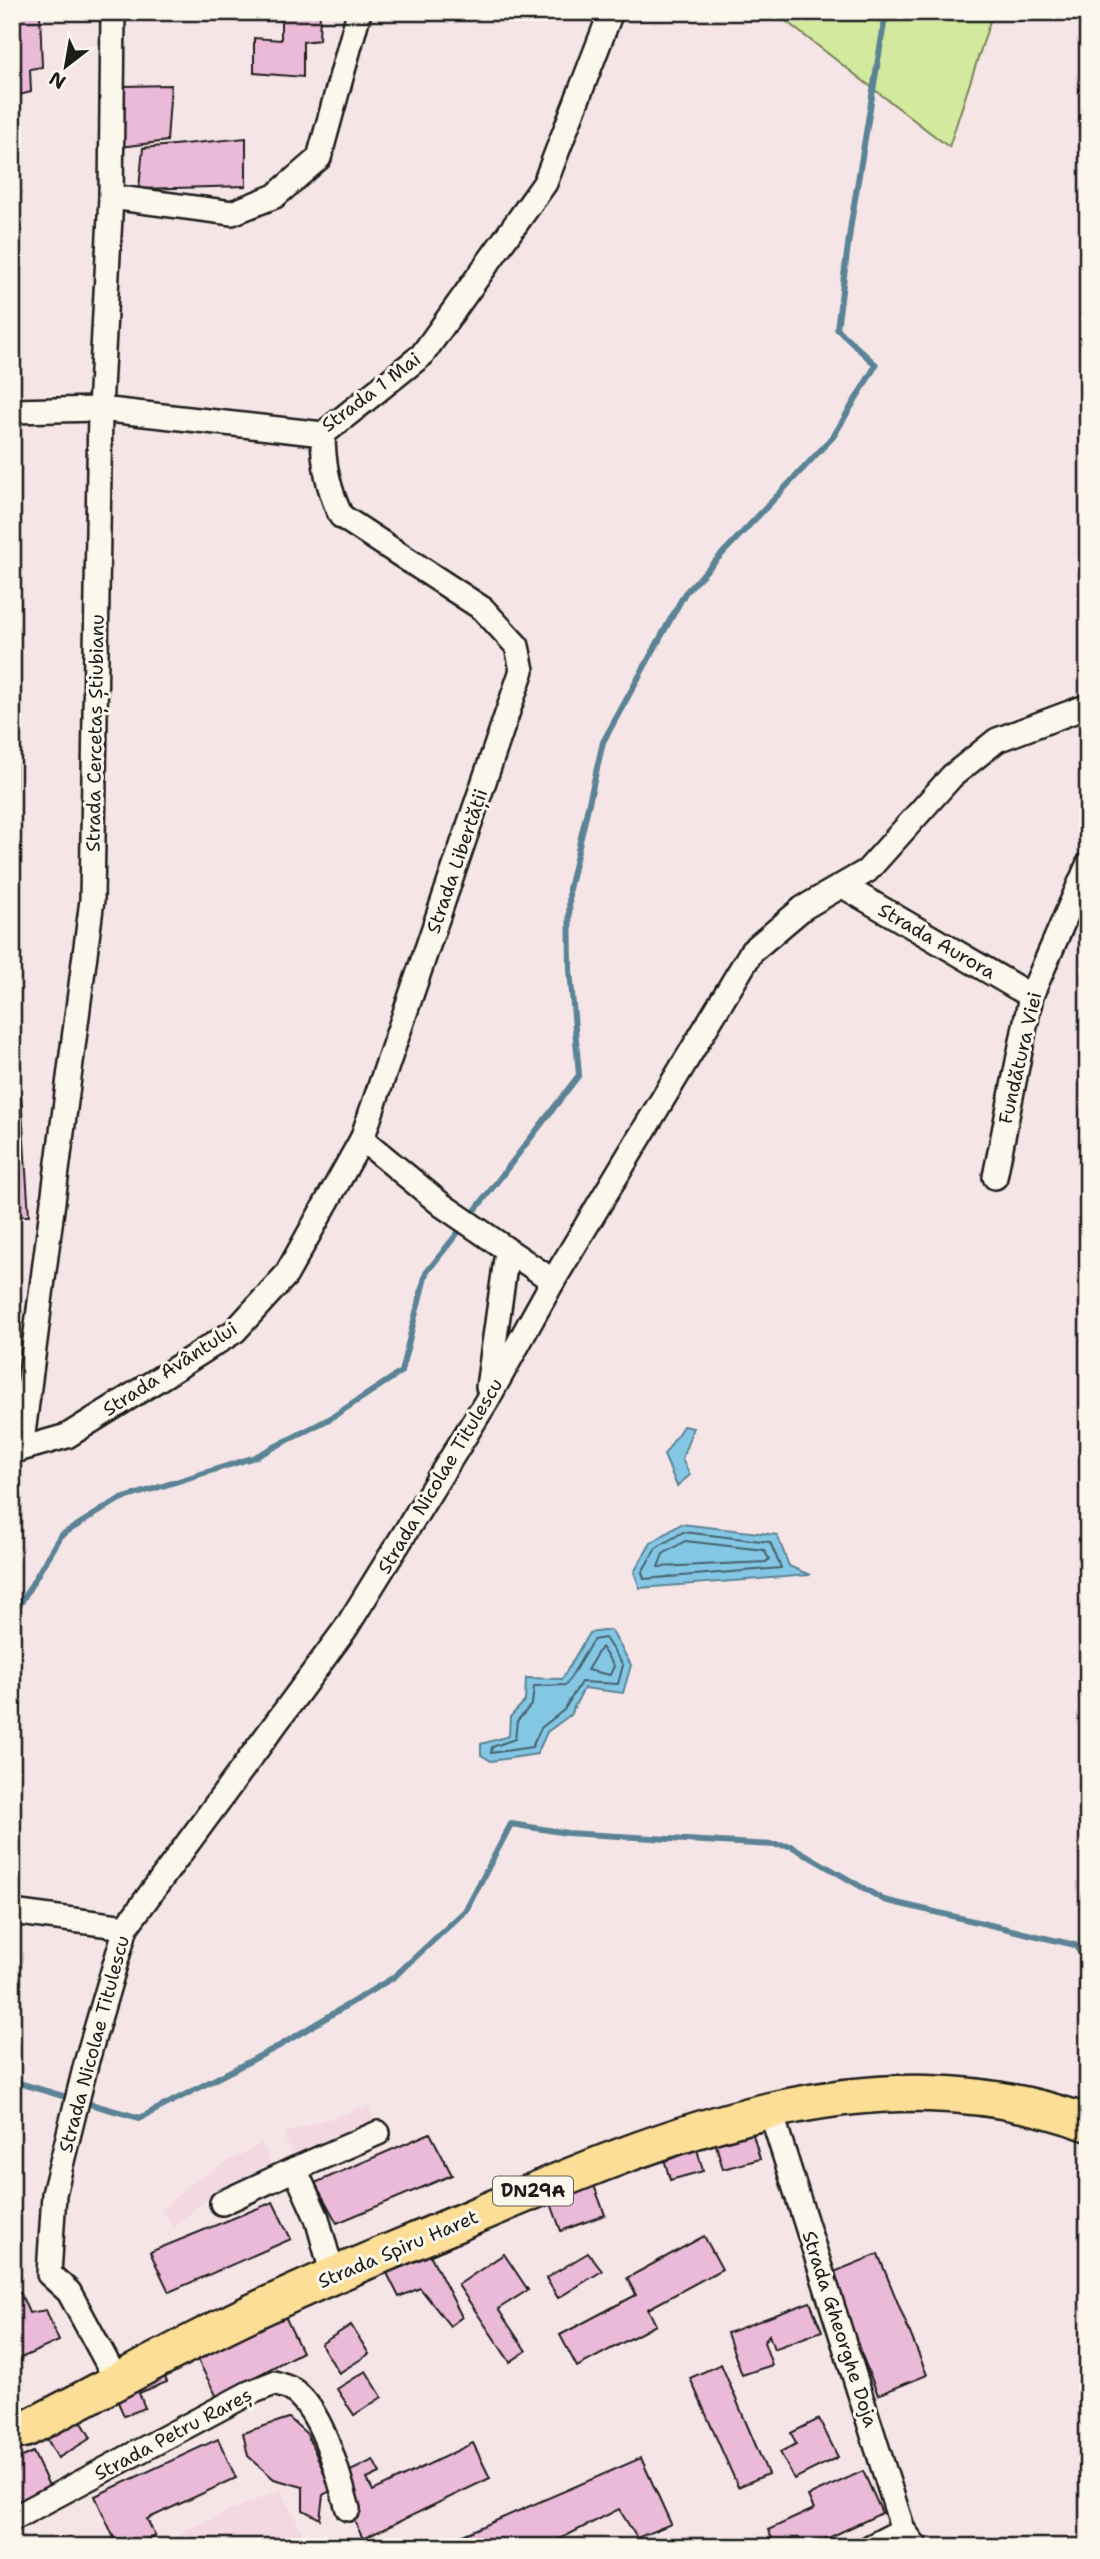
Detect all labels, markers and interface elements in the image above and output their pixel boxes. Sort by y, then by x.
north arrow [32,32,102,102]
text: N [45,66,70,95]
street label: Strada 1 Mai [316,347,426,437]
street label: Strada Cercetaș Știubianu [80,614,111,852]
street label: Strada Libertății [421,785,494,937]
street label: Strada Aurora [874,897,1000,985]
street label: Fundătura Viei [993,990,1047,1126]
street label: Strada Avântului [98,1316,242,1422]
street label: Strada Nicolae Titulescu [372,1374,508,1578]
street label: Strada Nicolae Titulescu [53,1933,135,2155]
road number: DN29A [493,2176,573,2206]
street label: Strada Spiru Haret [314,2204,482,2294]
street label: Strada Gheorghe Doja [796,2228,884,2431]
street label: Strada Petru Rareș [90,2382,257,2487]

